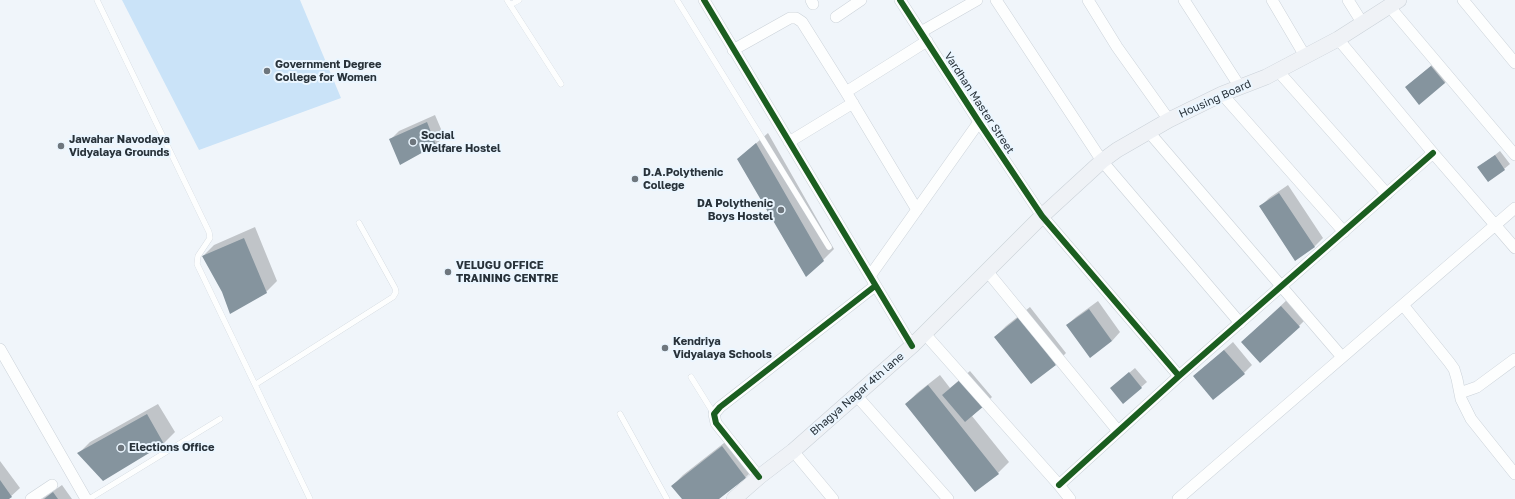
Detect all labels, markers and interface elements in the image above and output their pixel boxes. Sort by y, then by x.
street label: Vardhan Master Street [941,50,1017,156]
place label: Government Degree College for Women [275,58,381,84]
marker: Government Degree College for Women [262,66,272,76]
street label: Housing Board [1177,77,1253,121]
place label: Social Welfare Hostel [421,129,501,155]
place label: Jawahar Navodaya Vidyalaya Grounds [69,133,170,159]
marker: Social Welfare Hostel [408,137,418,147]
marker: Jawahar Navodaya Vidyalaya Grounds [56,141,66,151]
place label: D.A.Polythenic College [643,166,723,192]
marker: D.A.Polythenic College [630,174,640,184]
place label: DA Polythenic Boys Hostel [697,197,773,223]
marker: DA Polythenic Boys Hostel [776,205,786,215]
place label: VELUGU OFFICE TRAINING CENTRE [456,259,558,285]
marker: VELUGU OFFICE TRAINING CENTRE [443,267,453,277]
place label: Kendriya Vidyalaya Schools [673,335,772,361]
marker: Kendriya Vidyalaya Schools [660,343,670,353]
street label: Bhagya Nagar 4th lane [807,350,907,438]
place label: Elections Office [129,441,214,455]
marker: Elections Office [116,443,126,453]

